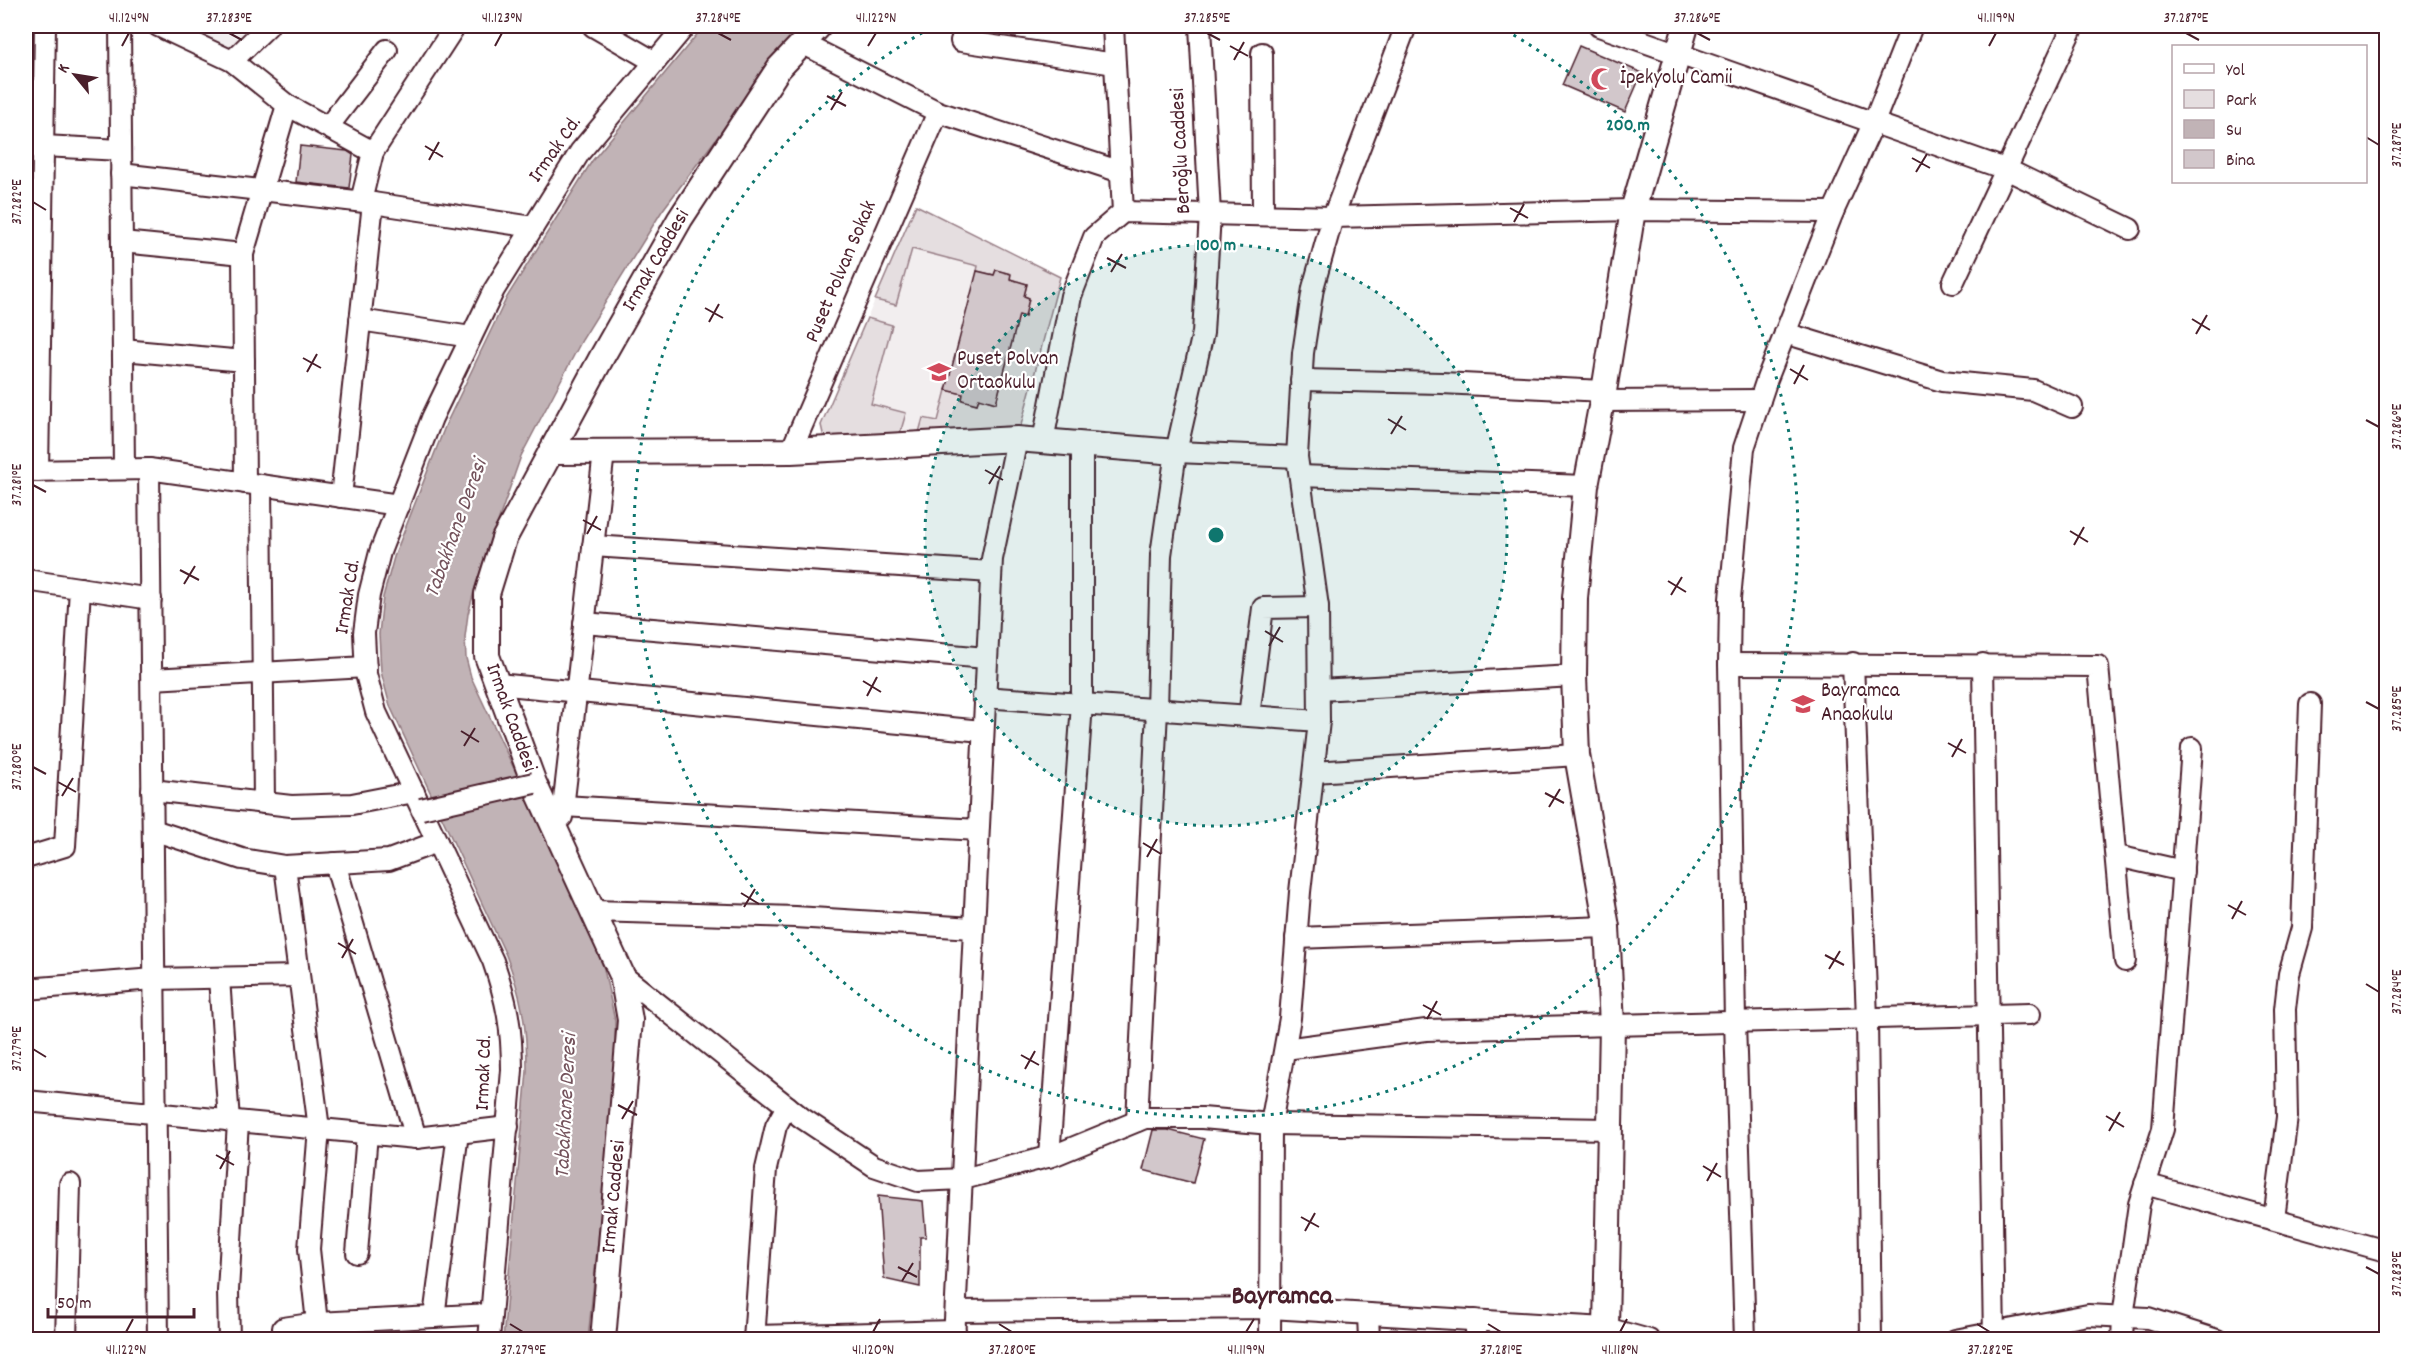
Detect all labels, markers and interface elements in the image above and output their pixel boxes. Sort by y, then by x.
text: 41.124°N [109,8,149,30]
text: 37.283°E [206,8,252,30]
text: 41.123°N [482,8,522,30]
text: 37.284°E [695,8,741,30]
text: 41.122°N [856,8,896,30]
text: 37.285°E [1184,8,1230,30]
text: 37.286°E [1674,8,1720,30]
text: 41.119°N [1977,8,2015,30]
text: 37.287°E [2164,8,2209,30]
north arrow [45,45,105,105]
legend [2172,45,2367,183]
text: K [52,59,76,78]
text: Yol [2226,59,2246,84]
place label: İpekyolu Camii [1620,64,1733,94]
mosque icon: İpekyolu Camii [1589,66,1615,92]
street label: Beroğlu Caddesi [1164,87,1200,215]
text: Park [2226,89,2257,114]
street label: Irmak Cd. [522,110,590,190]
text: 200 m [1606,114,1650,139]
text: Su [2226,119,2242,144]
text: 37.287°E [2387,122,2409,167]
text: Bina [2226,149,2255,174]
text: 37.282°E [7,179,29,225]
street label: Puset Polvan Sokak [799,196,885,348]
street label: Irmak Caddesi [616,204,699,318]
text: 100 m [1196,234,1236,259]
place label: Puset Polvan Ortaokulu [957,345,1058,399]
school or university icon: Puset Polvan Ortaokulu [926,359,952,385]
text: 37.286°E [2387,404,2409,450]
water label: Tabakhane Deresi [418,453,497,603]
text: 37.281°E [7,464,29,506]
centre of rings [1206,525,1226,545]
street label: Irmak Cd. [328,557,370,637]
street label: Irmak Caddesi [476,659,544,777]
place label: Bayramca Anaokulu [1821,677,1901,731]
text: 37.285°E [2387,686,2409,732]
school or university icon: Bayramca Anaokulu [1790,691,1816,717]
text: 37.280°E [7,743,29,791]
text: 37.284°E [2387,969,2409,1015]
text: 37.279°E [7,1026,29,1072]
water label: Tabakhane Deresi [548,1030,586,1179]
street label: Irmak Cd. [469,1035,501,1111]
street label: Irmak Caddesi [595,1139,635,1255]
text: 37.283°E [2387,1251,2409,1297]
district label: Bayramca [1231,1278,1334,1317]
scale bar [48,1281,194,1319]
text: 50 m [57,1292,92,1317]
text: 41.122°N [106,1340,146,1362]
text: 37.279°E [500,1340,546,1362]
text: 41.120°N [852,1340,894,1362]
text: 37.280°E [988,1340,1036,1362]
text: 41.119°N [1227,1340,1265,1362]
text: 37.281°E [1480,1340,1522,1362]
text: 41.118°N [1602,1340,1638,1362]
text: 37.282°E [1967,1340,2013,1362]

